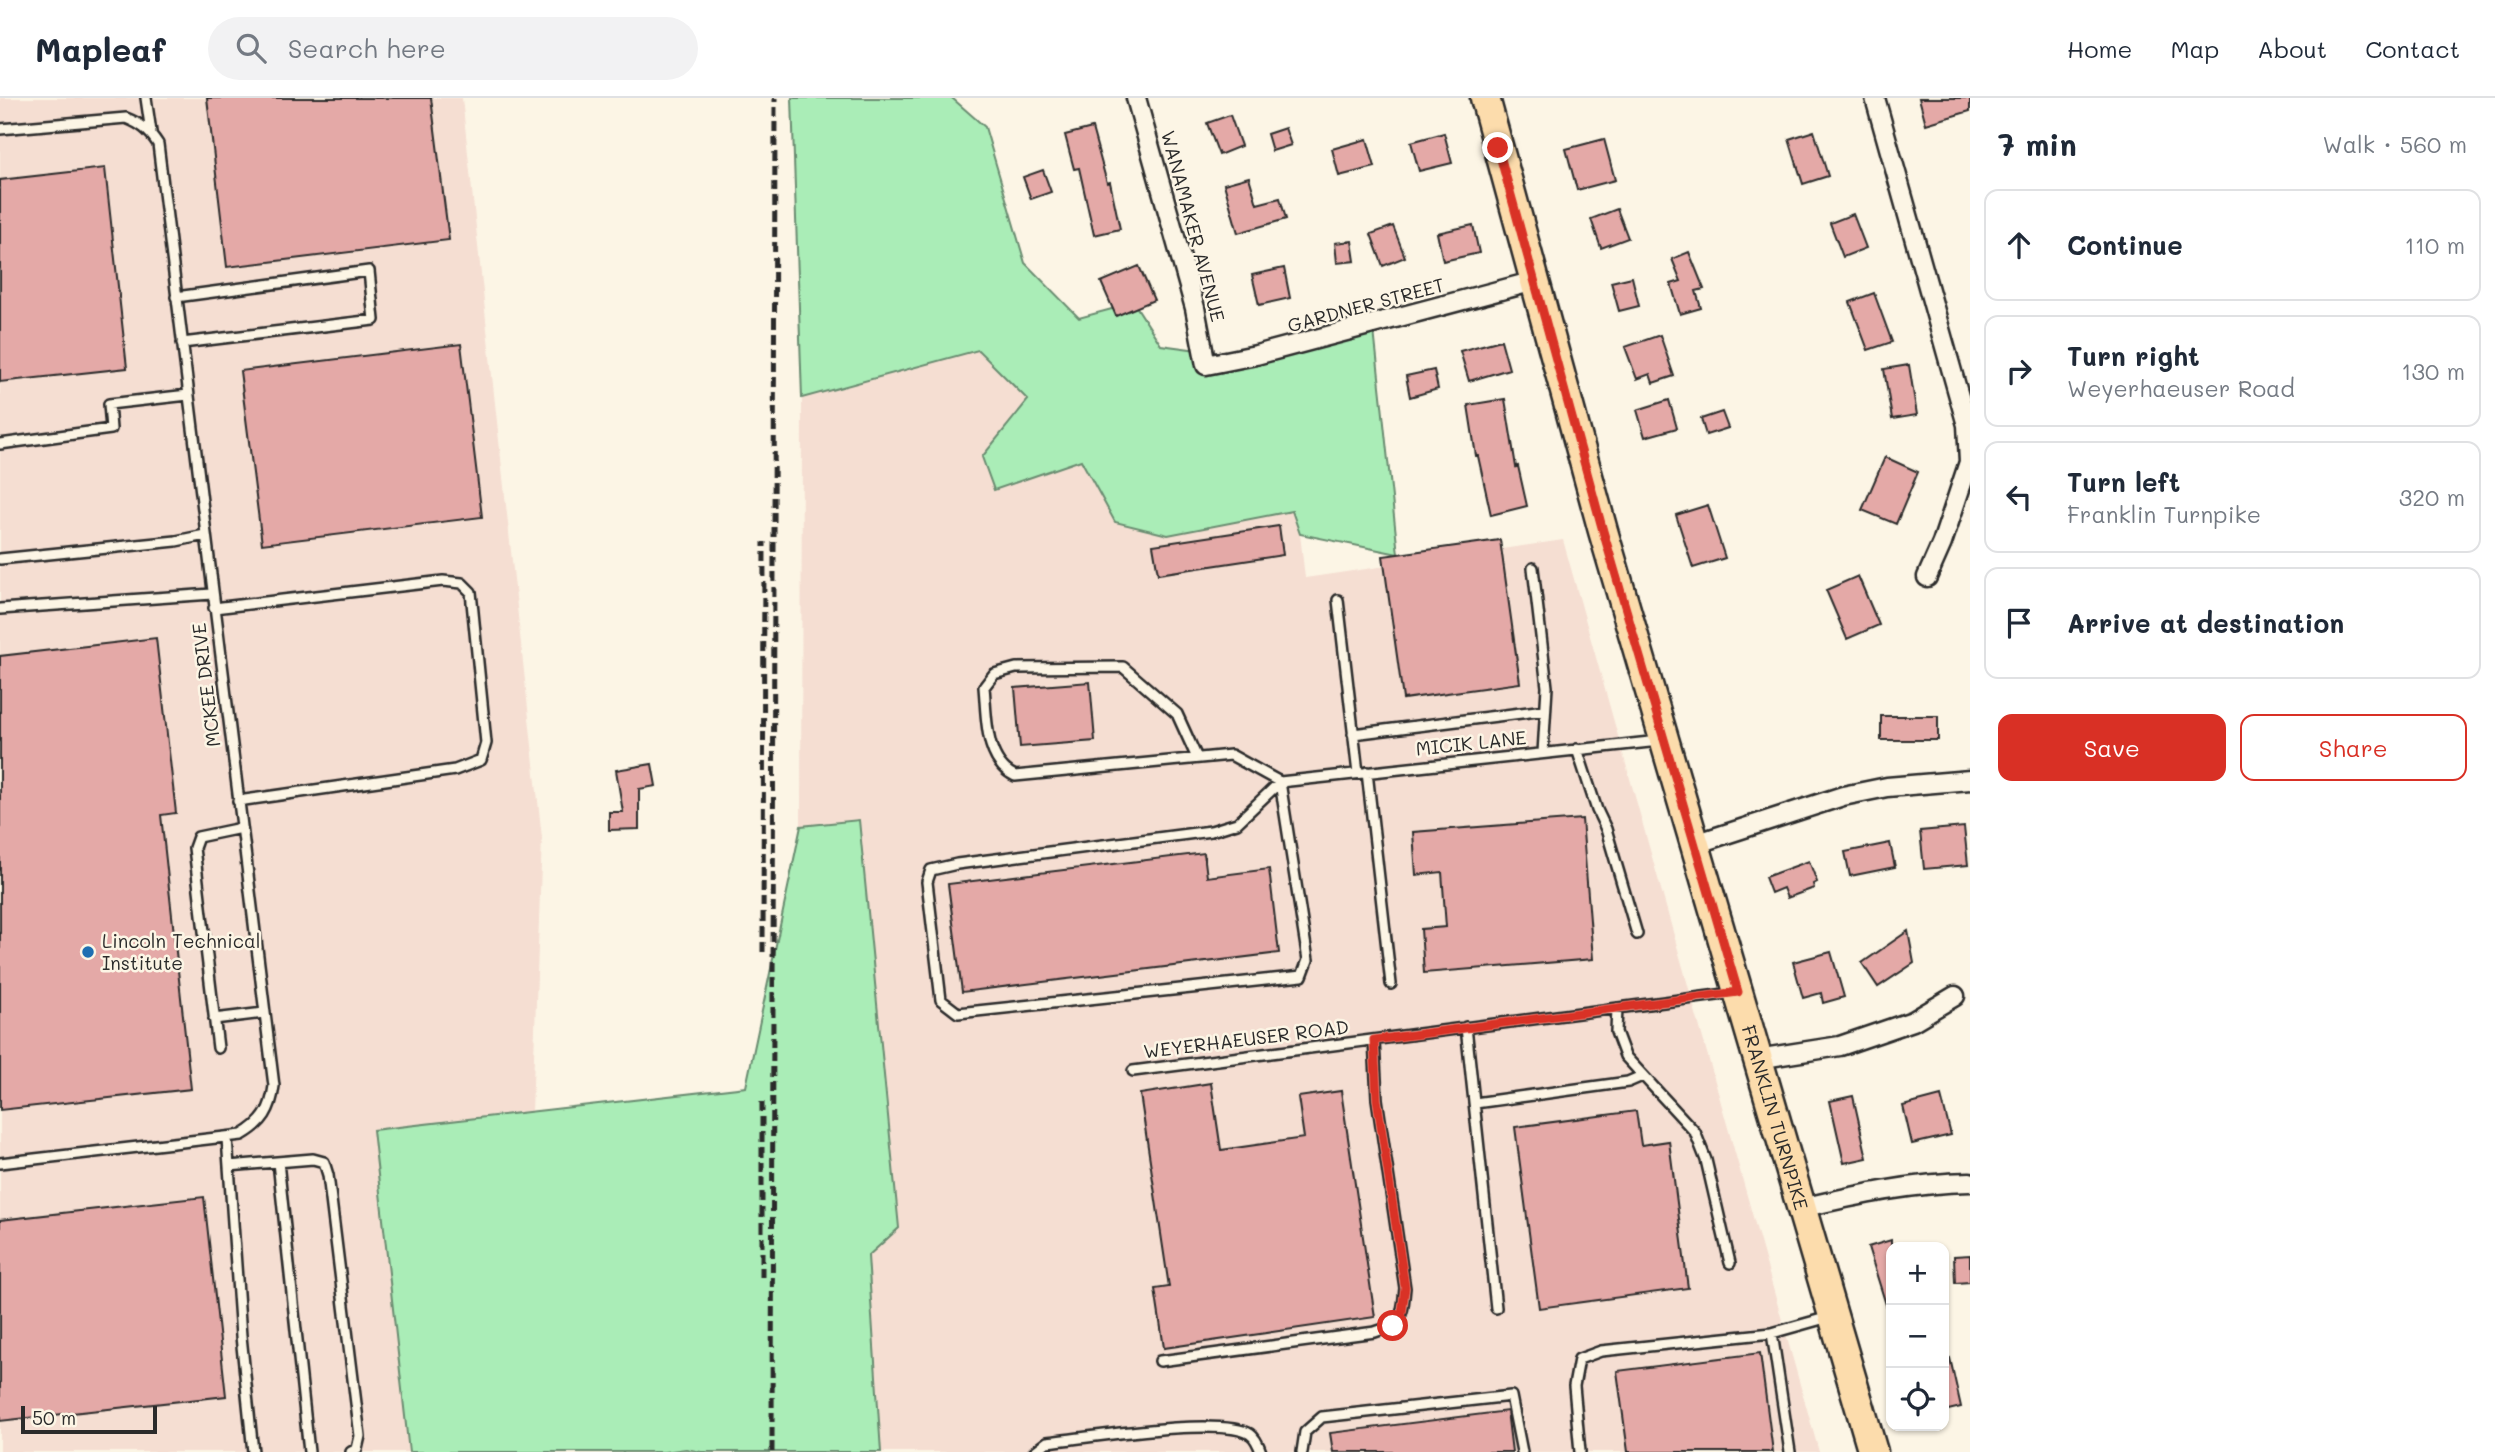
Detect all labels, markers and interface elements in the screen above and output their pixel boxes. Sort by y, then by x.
search box [208,17,698,80]
text: Mapleaf [35,27,166,70]
icon: search [232,29,270,67]
text: Search here [288,31,446,65]
text: Home [2067,33,2132,64]
text: Map [2170,33,2219,64]
text: About [2257,33,2327,64]
text: Contact [2365,33,2460,64]
text: 7 min [1998,124,2077,164]
street label: WANAMAKER AVENUE [1156,128,1231,324]
text: Walk · 560 m [2323,129,2467,159]
route end [1482,132,1513,163]
icon: ahead [2000,226,2038,264]
text: Continue [2067,228,2183,262]
text: 110 m [2405,230,2465,260]
street label: GARDNER STREET [1285,272,1447,337]
text: Turn right [2067,339,2200,373]
icon: right [2000,352,2038,390]
text: 130 m [2401,356,2465,386]
text: Weyerhaeuser Road [2067,373,2295,403]
text: Turn left [2067,465,2180,499]
icon: left [2000,478,2038,516]
text: 320 m [2399,482,2465,512]
text: Franklin Turnpike [2067,499,2261,529]
icon: arrive [2000,604,2038,642]
text: Arrive at destination [2067,606,2344,640]
street label: MCKEE DRIVE [185,622,226,749]
button: Save [1998,714,2226,781]
button: Share [2240,714,2467,781]
street label: MICIK LANE [1414,724,1528,761]
place label: Lincoln Technical Institute [102,928,261,975]
marker: Lincoln Technical Institute [80,944,96,960]
street label: WEYERHAEUSER ROAD [1142,1014,1350,1064]
street label: FRANKLIN TURNPIKE [1736,1022,1814,1213]
map controls [1886,1242,1949,1431]
button: + [1886,1242,1949,1305]
button: − [1886,1305,1949,1368]
route start [1377,1310,1408,1341]
button: locate [1886,1368,1949,1431]
scale bar [21,1403,158,1435]
text: 50 m [32,1405,76,1430]

